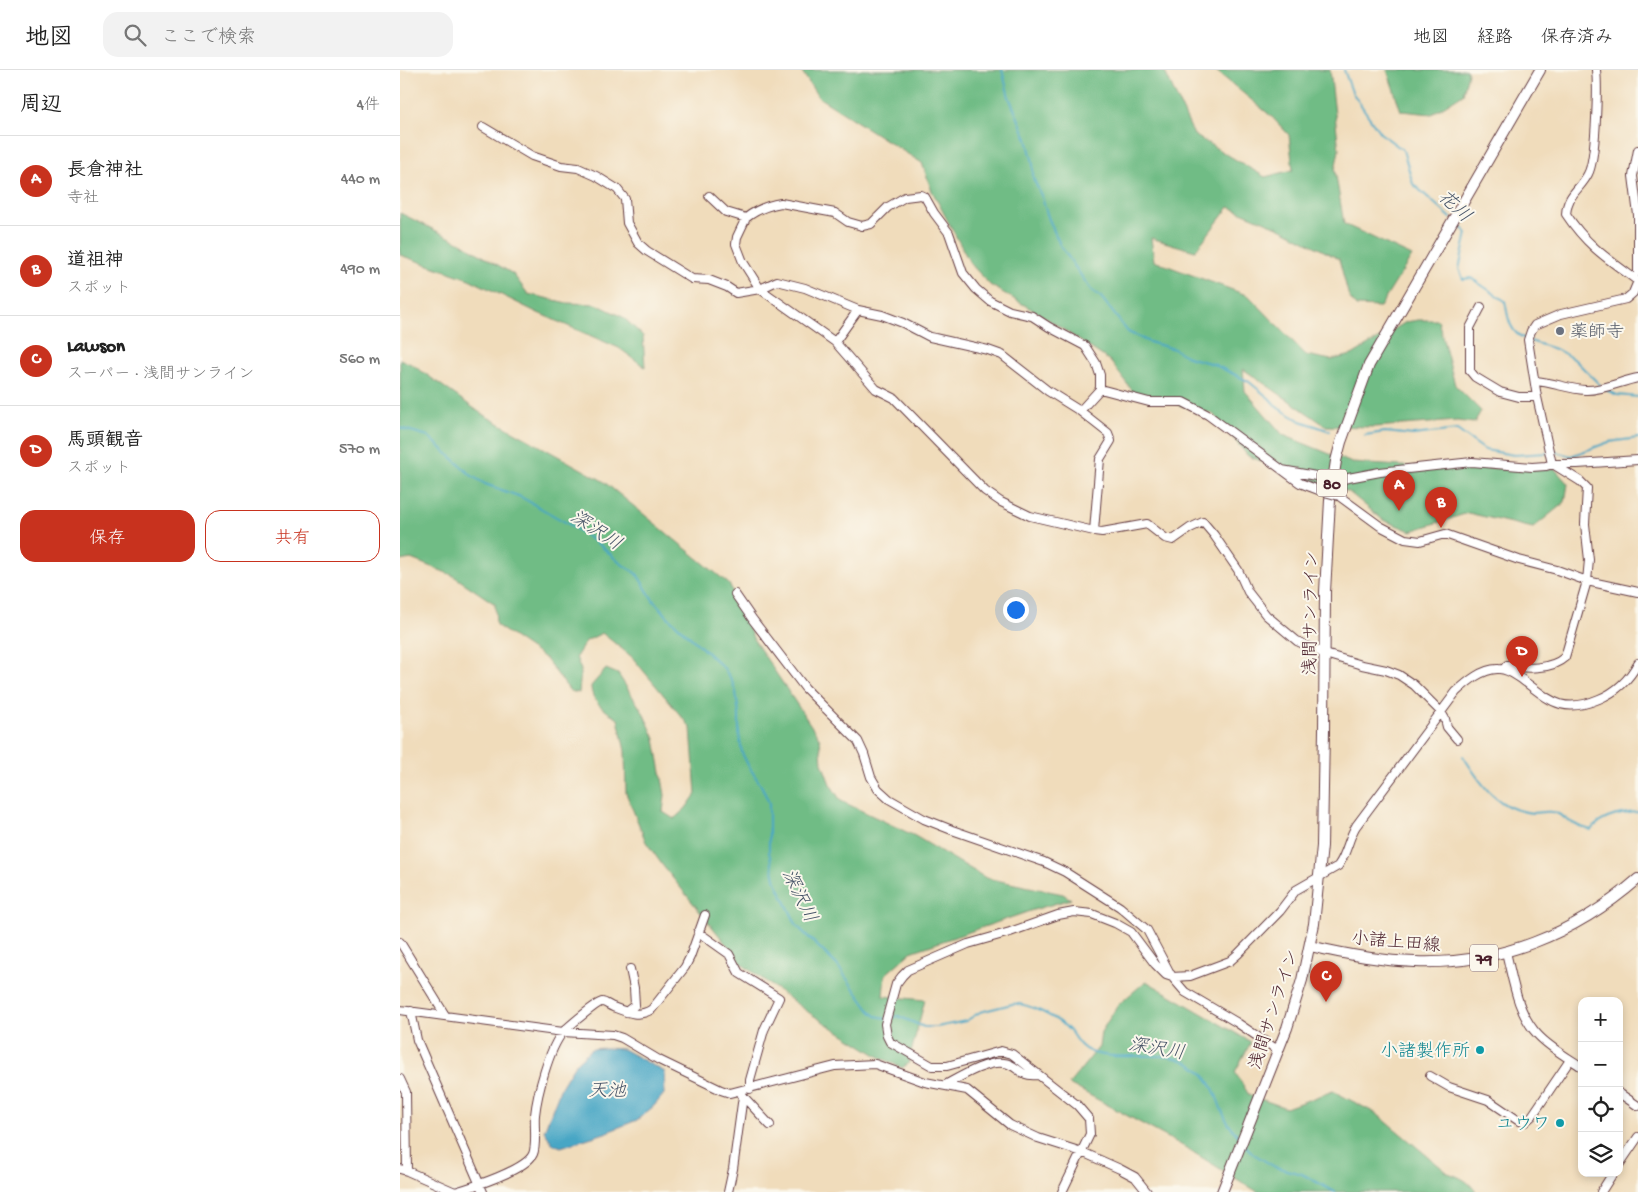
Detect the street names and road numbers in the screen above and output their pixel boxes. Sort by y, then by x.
road number: 80 [1317,469,1347,496]
street label: 浅間サンライン [1300,550,1324,676]
street label: 小諸上田線 [1350,928,1442,958]
road number: 79 [1470,944,1498,971]
street label: 浅間サンライン [1245,947,1305,1073]

